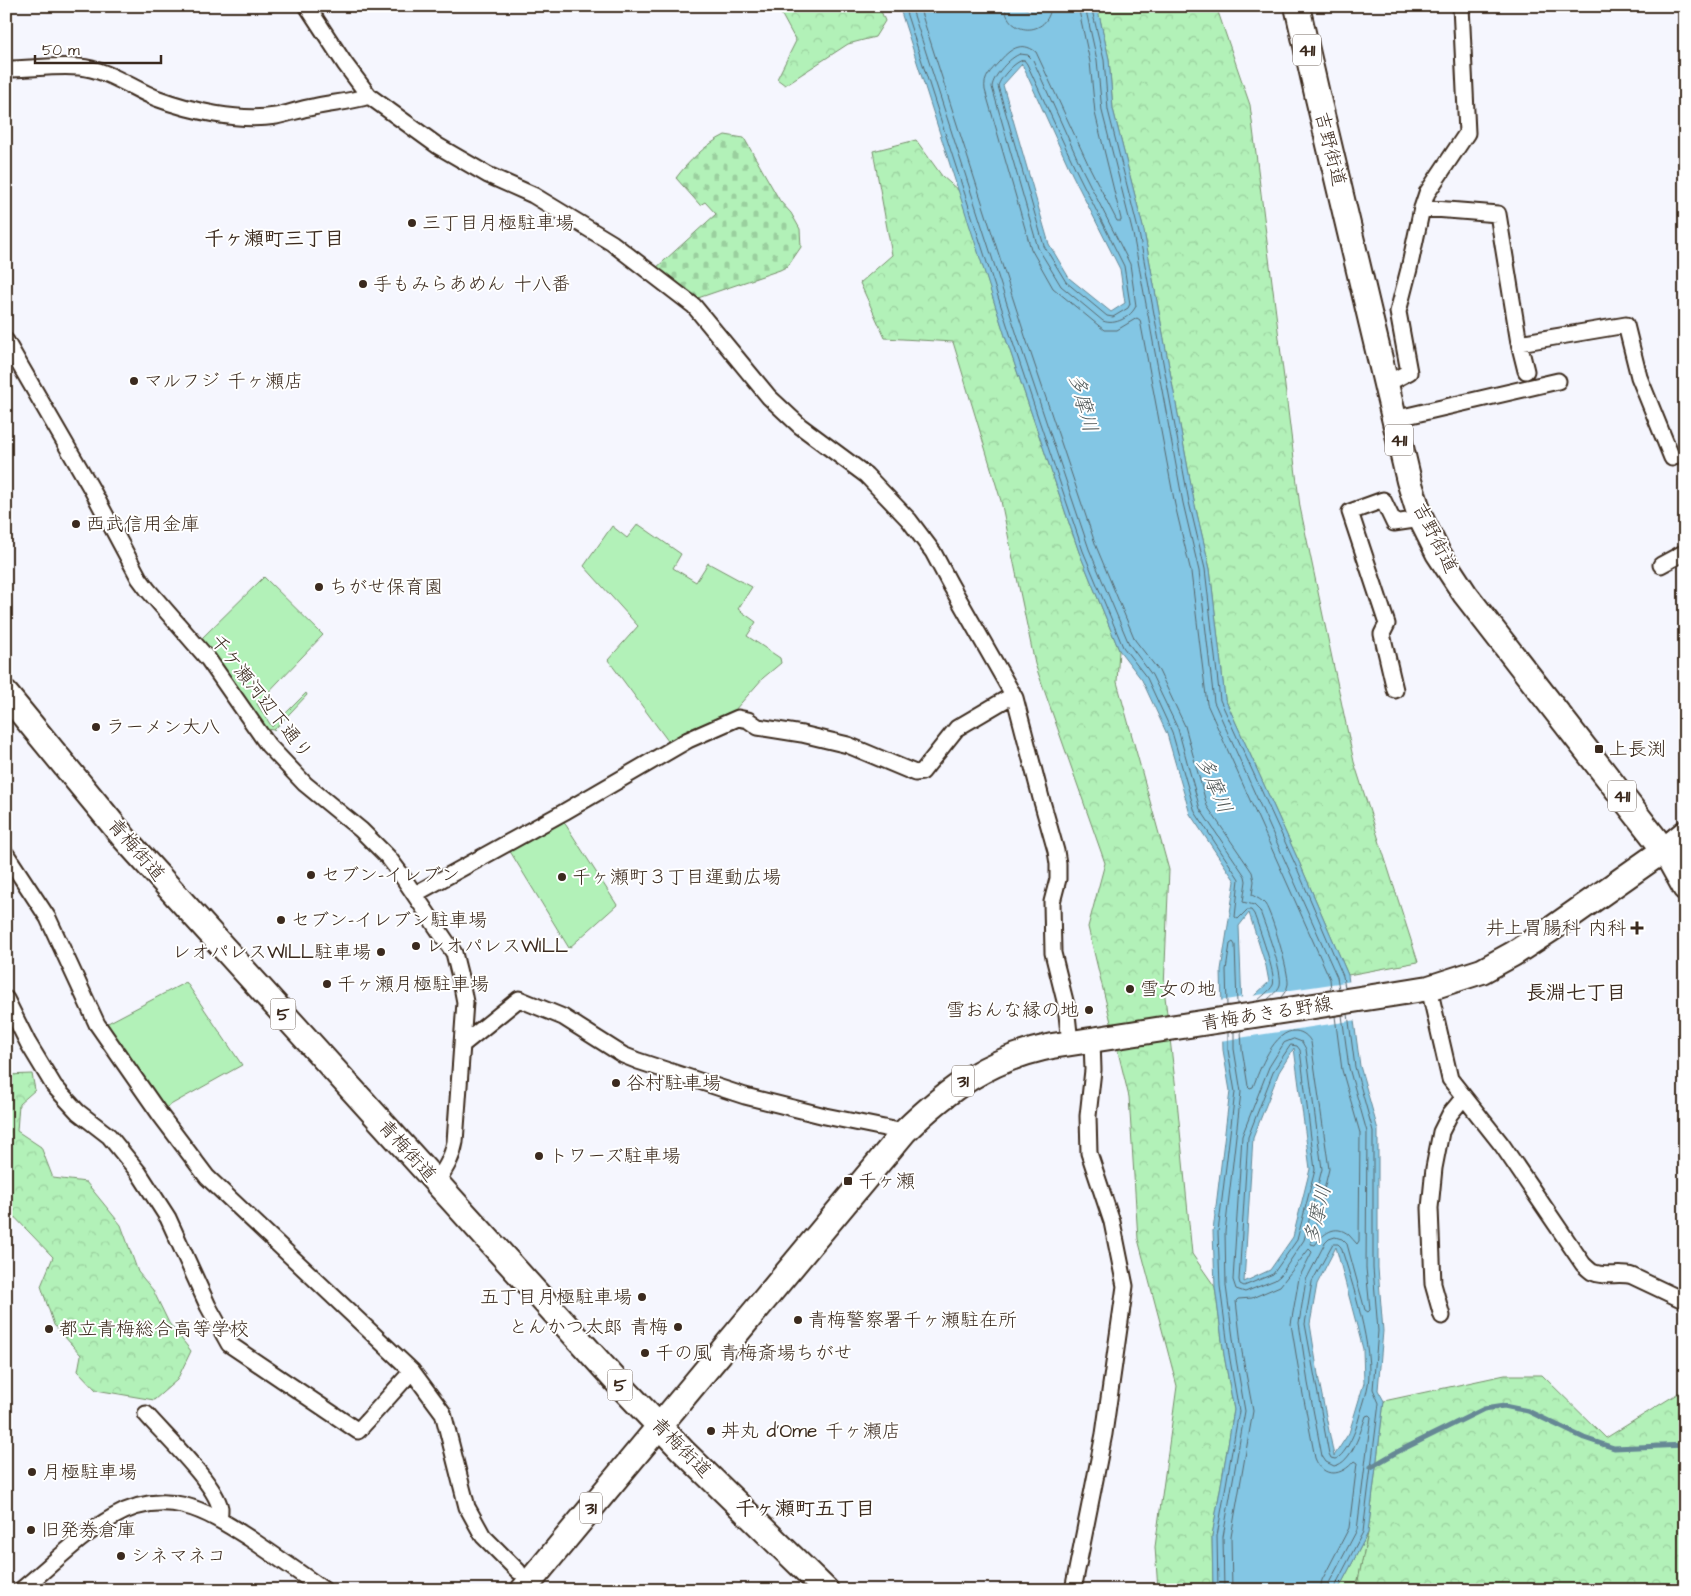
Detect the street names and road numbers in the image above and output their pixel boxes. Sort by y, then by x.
road number: 411 [1293,34,1321,66]
street label: 吉野街道 [1308,109,1352,189]
road number: 411 [1385,424,1413,456]
street label: 吉野街道 [1406,498,1464,578]
street label: 千ケ瀬河辺下通り [204,629,318,765]
road number: 411 [1608,780,1636,811]
street label: 青梅街道 [101,812,171,888]
street label: 青梅あきる野線 [1199,990,1335,1038]
road number: 5 [270,999,296,1030]
road number: 31 [952,1066,974,1096]
street label: 青梅街道 [372,1114,442,1188]
road number: 5 [608,1370,632,1400]
street label: 青梅街道 [645,1412,717,1484]
road number: 31 [580,1492,602,1524]

